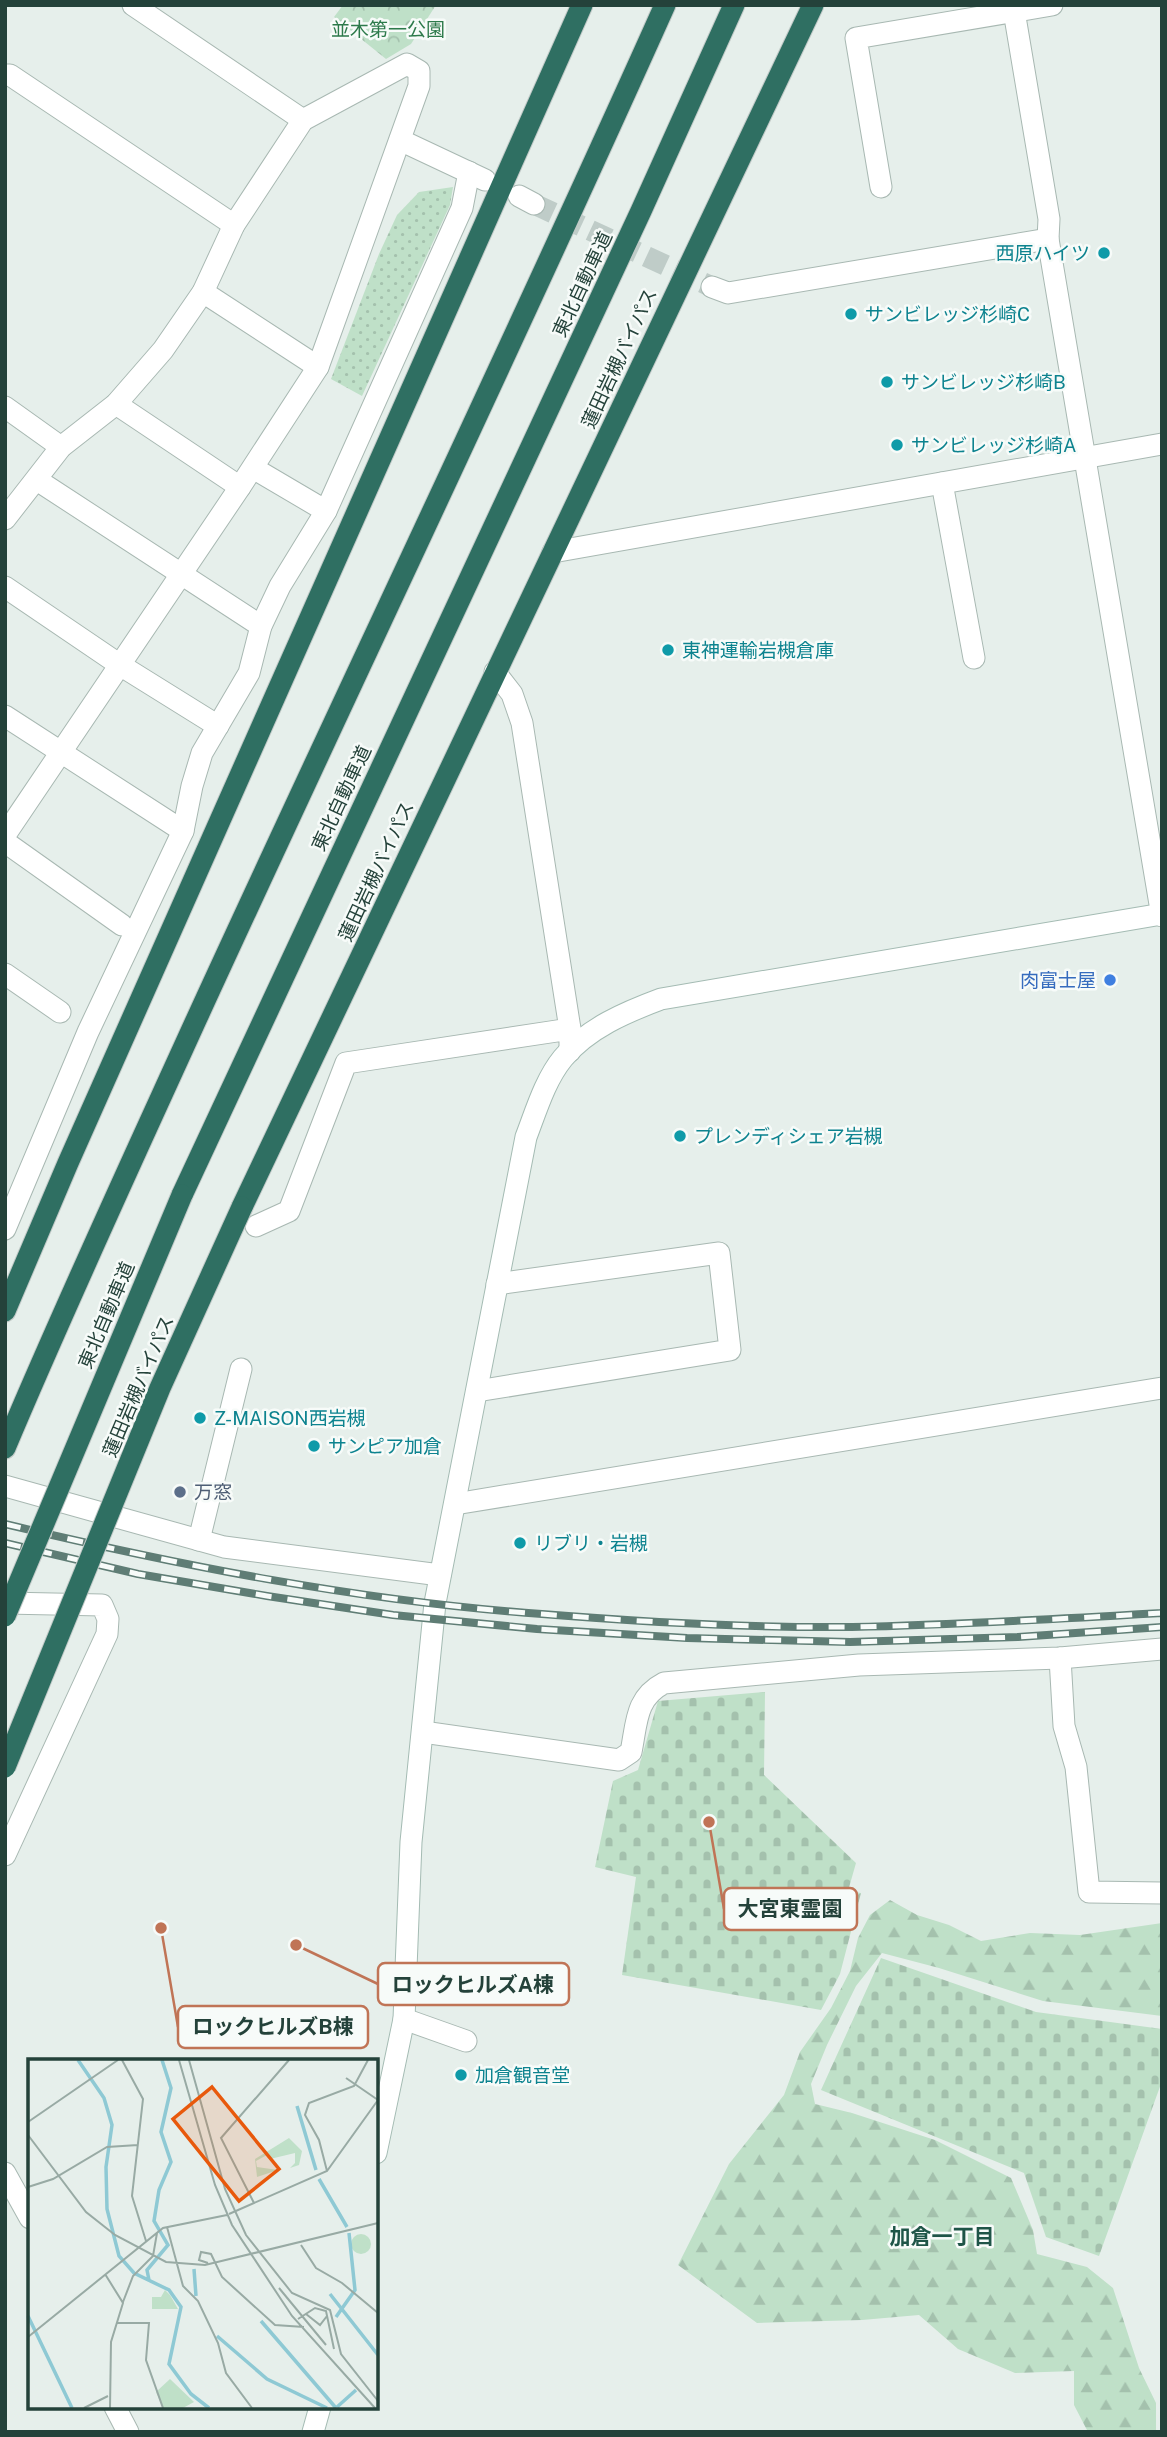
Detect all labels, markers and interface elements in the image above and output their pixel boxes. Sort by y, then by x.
park label: 並木第一公園 [331,18,445,40]
street label: 東北自動車道 [548,228,616,340]
place label: 西原ハイツ [995,242,1090,264]
marker: 西原ハイツ [1096,245,1112,261]
street label: 蓮田岩槻バイパス [577,285,661,431]
place label: サンビレッジ杉崎C [865,303,1030,325]
marker: サンビレッジ杉崎C [843,306,859,322]
place label: サンビレッジ杉崎B [901,371,1066,393]
marker: サンビレッジ杉崎B [879,374,895,390]
place label: サンビレッジ杉崎A [911,434,1077,456]
marker: サンビレッジ杉崎A [889,437,905,453]
place label: 東神運輸岩槻倉庫 [682,639,834,661]
marker: 東神運輸岩槻倉庫 [660,642,676,658]
street label: 東北自動車道 [307,742,375,854]
street label: 蓮田岩槻バイパス [334,798,418,944]
place label: 肉富士屋 [1020,969,1096,991]
marker: 肉富士屋 [1102,972,1118,988]
place label: プレンディシェア岩槻 [694,1125,883,1147]
marker: プレンディシェア岩槻 [672,1128,688,1144]
street label: 東北自動車道 [74,1258,138,1372]
street label: 蓮田岩槻バイパス [98,1312,178,1460]
place label: Z-MAISON西岩槻 [214,1407,366,1429]
marker: Z-MAISON西岩槻 [192,1410,208,1426]
place label: サンピア加倉 [328,1435,442,1457]
marker: サンピア加倉 [306,1438,322,1454]
place label: 万窓 [194,1481,232,1503]
marker: 万窓 [172,1484,188,1500]
place label: リブリ・岩槻 [534,1532,648,1554]
marker: リブリ・岩槻 [512,1535,528,1551]
callout: 大宮東霊園 [724,1888,857,1930]
text: 大宮東霊園 [738,1896,843,1921]
callout: ロックヒルズA棟 [378,1963,569,2005]
text: ロックヒルズA棟 [392,1972,554,1997]
callout: ロックヒルズB棟 [178,2006,368,2048]
text: ロックヒルズB棟 [192,2014,354,2039]
inset map [28,2059,378,2409]
place label: 加倉観音堂 [475,2064,570,2086]
marker: 加倉観音堂 [453,2067,469,2083]
district label: 加倉一丁目 [890,2224,995,2249]

